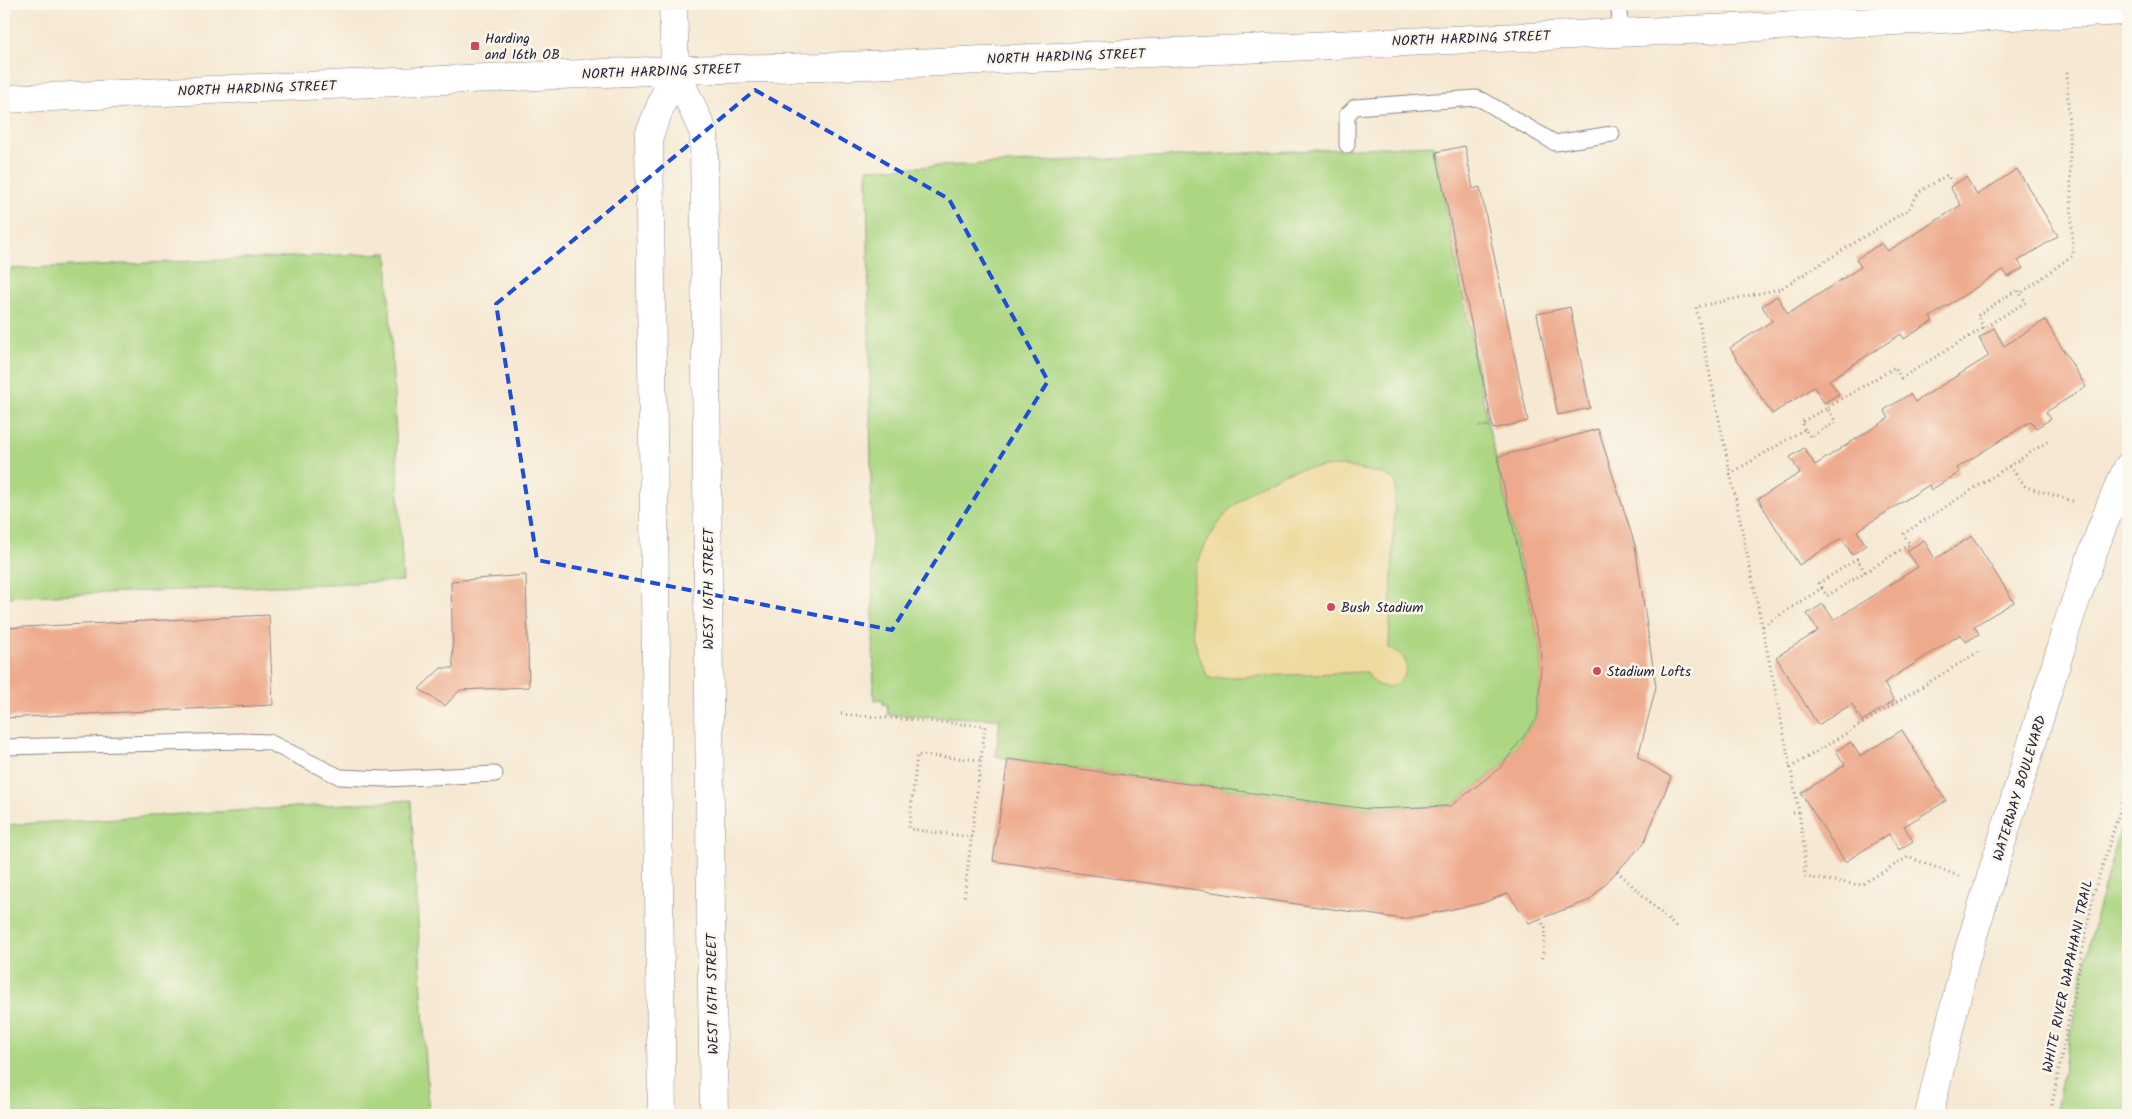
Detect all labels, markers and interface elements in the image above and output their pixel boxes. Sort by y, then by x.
street label: NORTH HARDING STREET [1391,25,1552,53]
place label: Harding and 16th OB [485,28,560,66]
marker: Harding and 16th OB [469,40,481,52]
street label: NORTH HARDING STREET [986,43,1147,71]
street label: NORTH HARDING STREET [581,58,742,86]
street label: NORTH HARDING STREET [177,75,338,103]
street label: WEST 16TH STREET [698,527,720,650]
place label: Bush Stadium [1341,597,1423,619]
marker: Bush Stadium [1325,601,1337,613]
place label: Stadium Lofts [1607,661,1691,683]
marker: Stadium Lofts [1591,665,1603,677]
street label: WATERWAY BOULEVARD [1987,713,2053,864]
street label: WHITE RIVER WAPAHANI TRAIL [2037,878,2099,1075]
street label: WEST 16TH STREET [701,932,725,1055]

